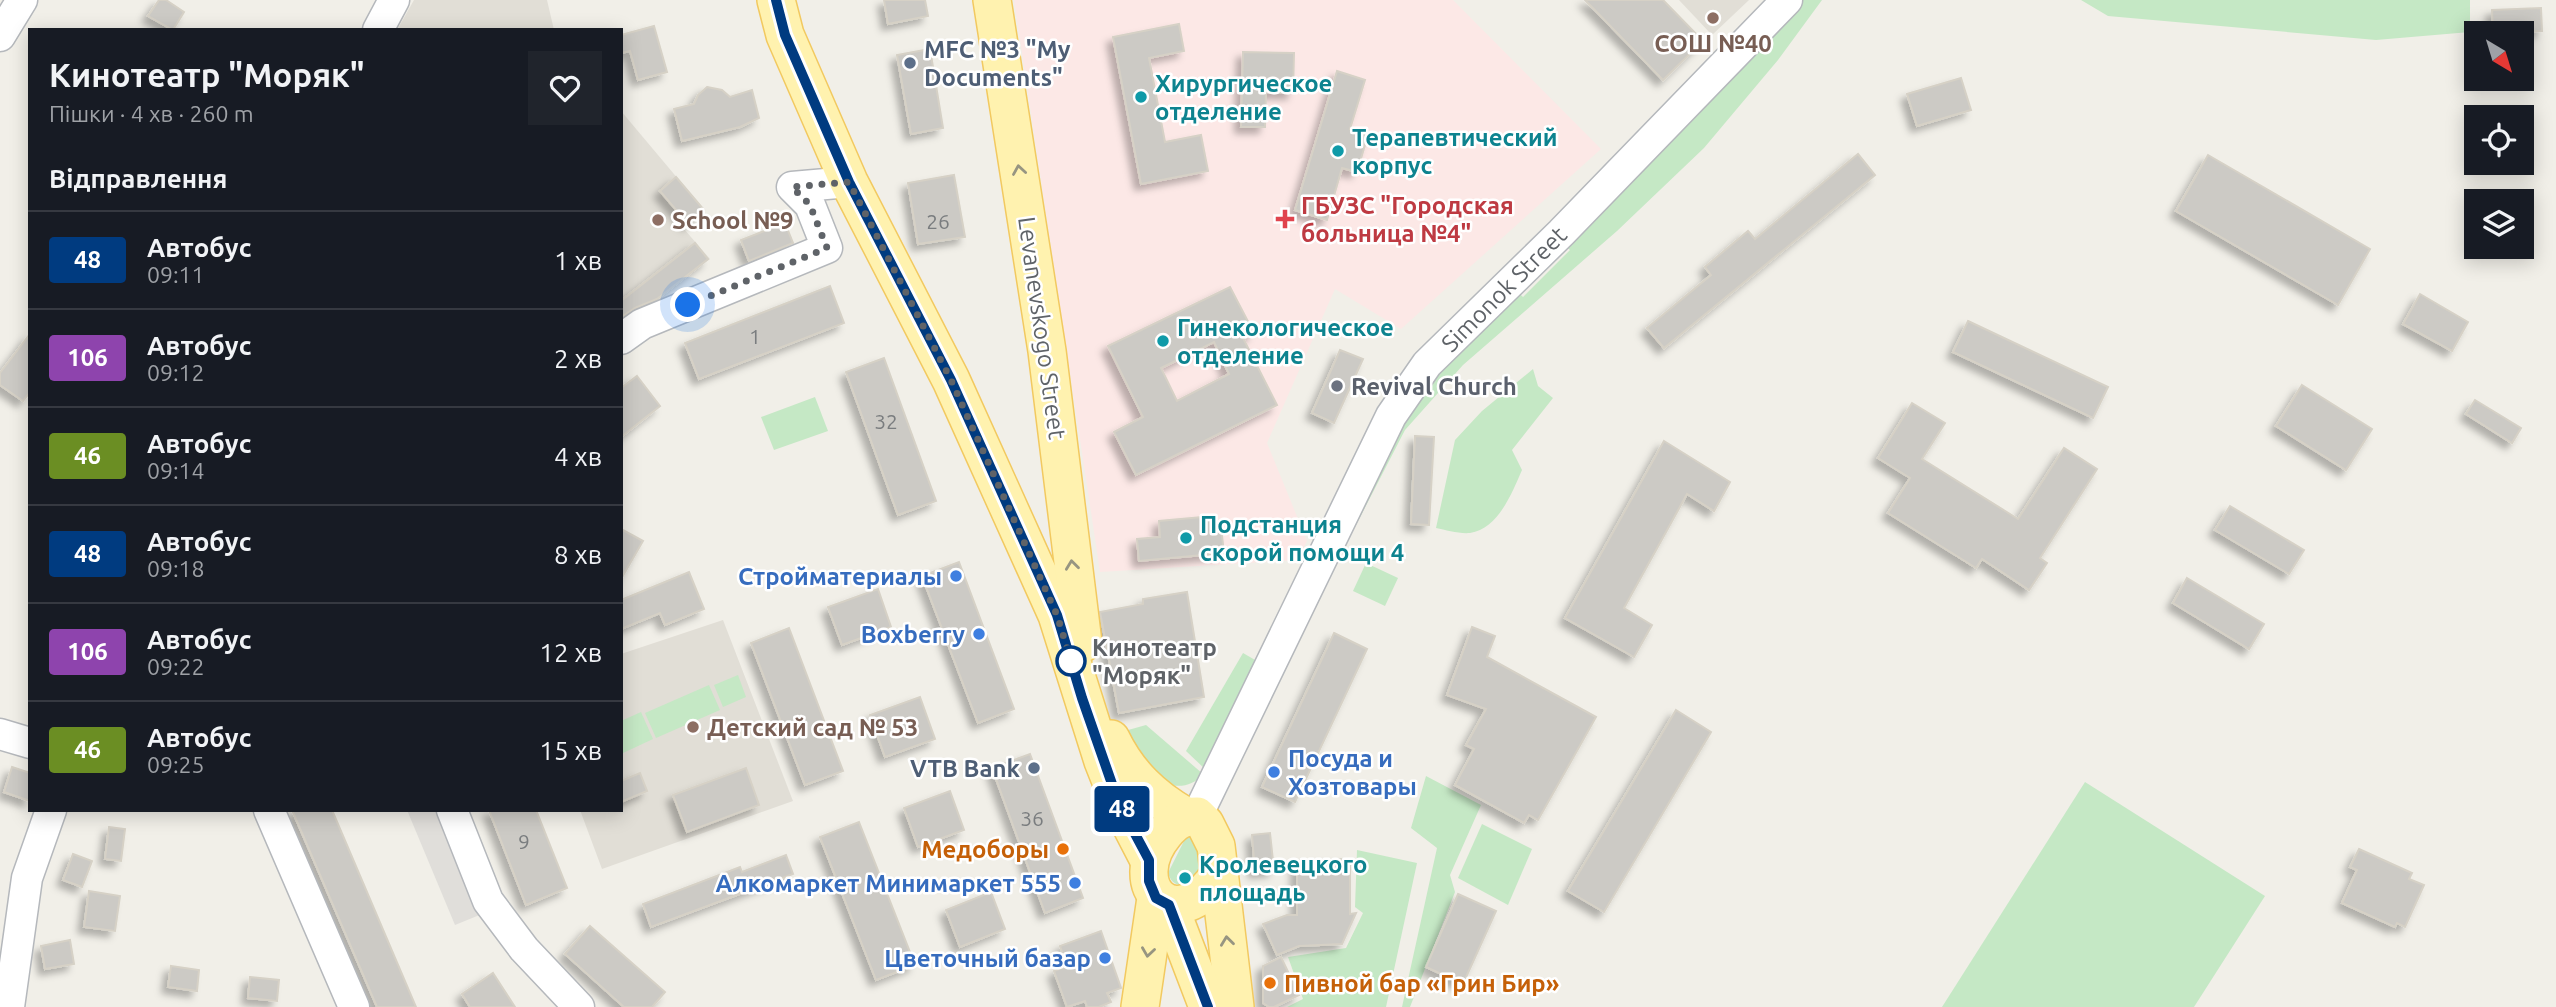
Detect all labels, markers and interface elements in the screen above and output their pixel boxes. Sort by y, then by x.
marker: СОШ №40 [1705,10,1721,26]
north arrow [2464,21,2534,91]
map controls [2464,21,2534,259]
place label: СОШ №40 [1654,30,1772,57]
place label: MFC №3 "My Documents" [924,36,1071,91]
button: heart [528,51,602,125]
marker: MFC №3 "My Documents" [902,55,918,71]
text: Кинотеатр "Моряк" [49,56,365,93]
place label: Хирургическое отделение [1155,70,1332,125]
marker: Хирургическое отделение [1133,89,1149,105]
text: Пішки · 4 хв · 260 m [49,101,254,126]
button: locate [2464,105,2534,175]
place label: Терапевтический корпус [1352,124,1557,179]
marker: Терапевтический корпус [1330,143,1346,159]
text: Відправлення [49,164,227,193]
one-way arrow [1011,164,1026,176]
button: layers [2464,189,2534,259]
place label: ГБУЗС "Городская больница №4" [1301,192,1514,247]
place label: School №9 [672,207,794,234]
house number: 26 [926,209,950,233]
marker: ГБУЗС "Городская больница №4" [1275,209,1295,229]
marker: School №9 [650,212,666,228]
street label: Levanevskogo Street [1013,215,1071,442]
street label: Simonok Street [1436,221,1572,357]
text: Автобус [147,233,251,262]
text: 48 [74,246,101,273]
text: 1 хв [554,246,602,275]
text: 09:11 [147,262,205,287]
your location [670,287,705,322]
place label: Гинекологическое отделение [1177,314,1394,369]
house number: 1 [749,324,761,348]
text: Автобус [147,331,251,360]
marker: Гинекологическое отделение [1155,333,1171,349]
text: 106 [67,344,108,371]
text: 2 хв [554,344,602,373]
text: 09:12 [147,360,205,385]
place label: Revival Church [1351,373,1517,400]
marker: Revival Church [1329,378,1345,394]
house number: 32 [874,409,898,433]
text: Автобус [147,429,251,458]
text: 46 [74,442,101,469]
text: 4 хв [554,442,602,471]
text: 09:14 [147,458,205,483]
place label: Подстанция скорой помощи 4 [1200,511,1404,566]
text: Автобус [147,527,251,556]
marker: Подстанция скорой помощи 4 [1178,530,1194,546]
text: 48 [74,540,101,567]
text: 8 хв [554,540,602,569]
text: 09:18 [147,556,205,581]
one-way arrow [1065,559,1080,571]
place label: Стройматериалы [738,563,942,590]
marker: Стройматериалы [948,568,964,584]
place label: Boxberry [861,621,965,648]
text: Автобус [147,625,251,654]
marker: Boxberry [971,626,987,642]
place label: Кинотеатр "Моряк" [1092,634,1217,689]
text: 106 [67,638,108,665]
text: 12 хв [539,638,602,667]
marker: Кинотеатр "Моряк" [1056,646,1086,676]
text: 09:22 [147,654,205,679]
place label: Детский сад № 53 [707,714,918,741]
marker: Детский сад № 53 [685,719,701,735]
text: Автобус [147,723,251,752]
text: 46 [74,736,101,763]
text: 15 хв [539,736,602,765]
place label: Посуда и Хозтовары [1288,745,1417,800]
text: 09:25 [147,752,205,777]
place label: VTB Bank [910,755,1021,782]
marker: VTB Bank [1026,760,1042,776]
marker: Посуда и Хозтовары [1266,764,1282,780]
line badge: 48 [1090,786,1154,832]
text: 48 [1108,795,1136,822]
house number: 36 [1020,806,1044,830]
house number: 9 [518,829,530,853]
place label: Медоборы [921,836,1049,863]
marker: Медоборы [1055,841,1071,857]
place label: Кролевецкого площадь [1199,851,1368,906]
place label: Алкомаркет Минимаркет 555 [715,870,1061,897]
marker: Кролевецкого площадь [1177,870,1193,886]
marker: Алкомаркет Минимаркет 555 [1067,875,1083,891]
one-way arrow [1220,935,1235,946]
place label: Цветочный базар [884,945,1091,972]
one-way arrow [1141,946,1156,958]
marker: Цветочный базар [1097,950,1113,966]
place label: Пивной бар «Грин Бир» [1284,970,1560,997]
marker: Пивной бар «Грин Бир» [1262,975,1278,991]

